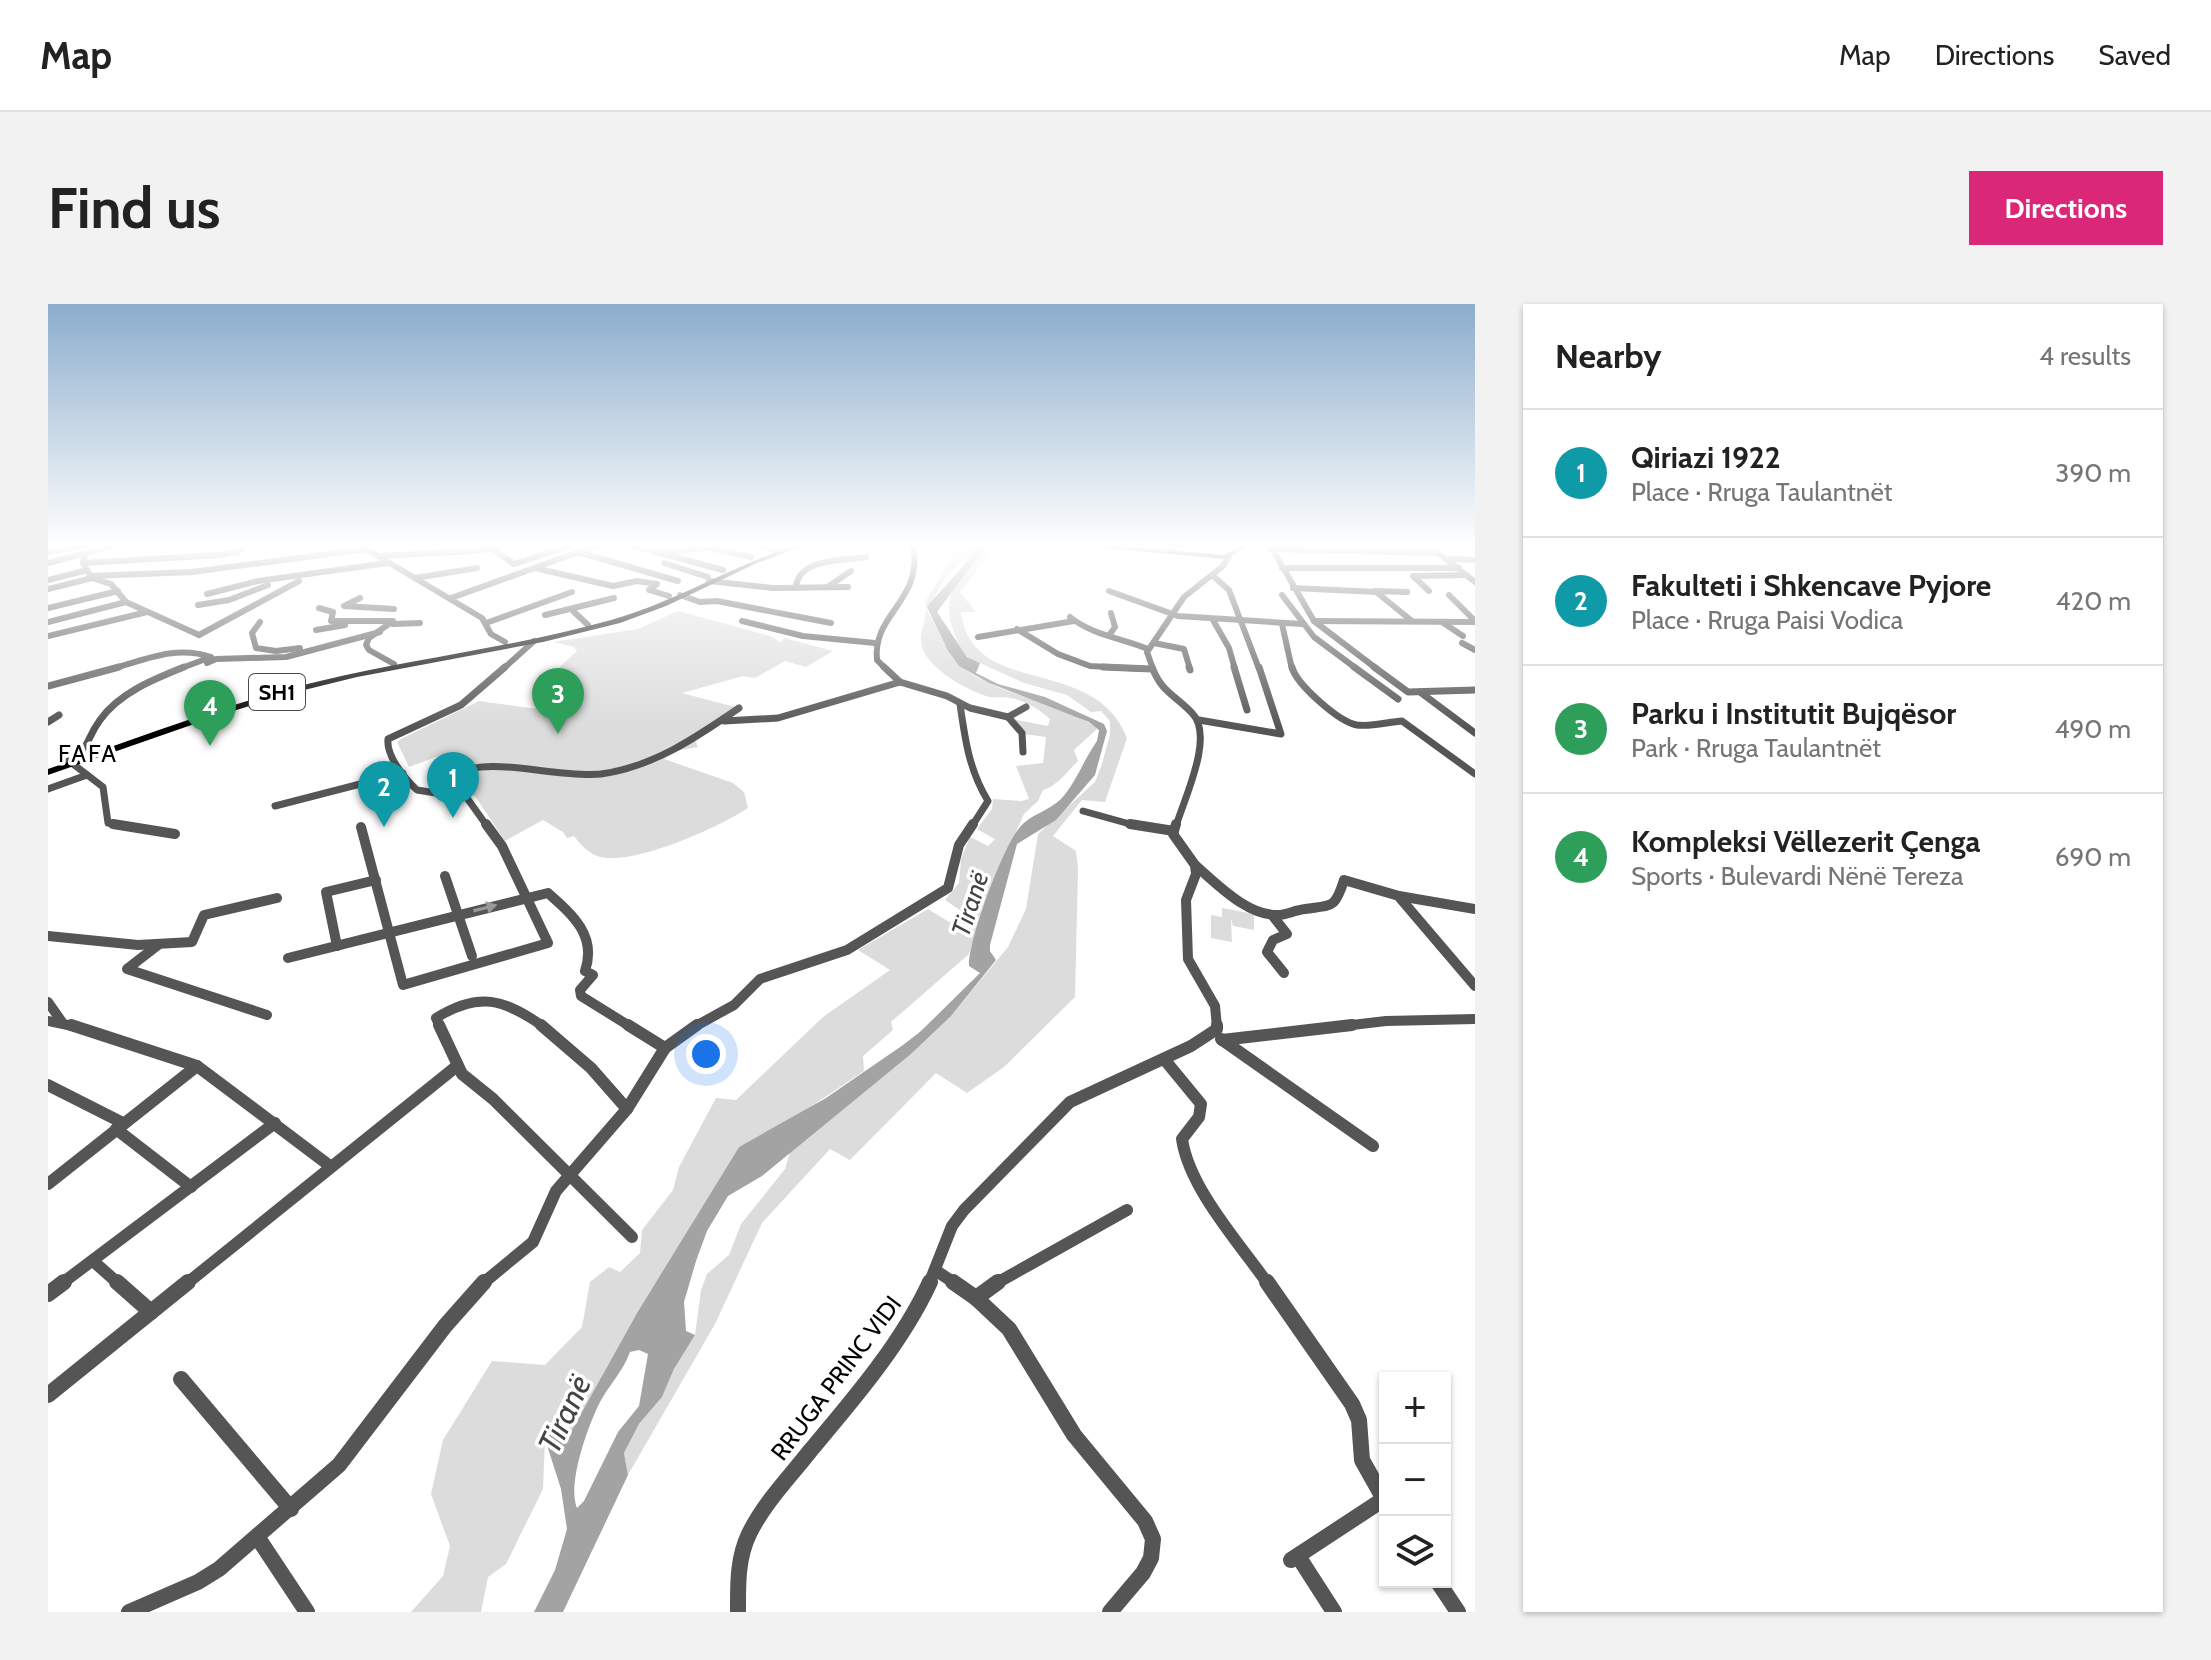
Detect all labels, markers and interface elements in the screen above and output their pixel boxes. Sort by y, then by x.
text: Map [40,32,112,79]
text: Map [1839,38,1891,72]
text: Directions [1935,38,2054,72]
text: Saved [2098,38,2171,72]
button: Directions [1969,171,2163,245]
text: Find us [48,174,221,242]
text: Nearby [1555,335,1662,377]
text: 4 results [2039,340,2131,372]
text: Qiriazi 1922 [1631,439,1781,476]
text: 1 [1576,457,1586,489]
text: 390 m [2055,457,2131,489]
text: Place · Rruga Taulantnët [1631,476,1892,508]
text: Fakulteti i Shkencave Pyjore [1631,567,1991,604]
text: 2 [1574,585,1588,617]
text: 420 m [2056,585,2131,617]
text: Place · Rruga Paisi Vodica [1631,604,1903,636]
pin: 3 [532,668,584,734]
road number: SH1 [249,674,305,710]
pin: 4 [184,680,236,746]
text: Parku i Institutit Bujqësor [1631,695,1956,732]
text: 3 [1574,713,1588,745]
text: 490 m [2054,713,2131,745]
text: Park · Rruga Taulantnët [1631,732,1881,764]
district label: FAFA [58,739,118,768]
pin: 1 [427,752,479,818]
pin: 2 [358,761,410,827]
text: Kompleksi Vëllezerit Çenga [1631,823,1981,860]
text: 4 [1573,841,1589,873]
text: 690 m [2055,841,2131,873]
text: Sports · Bulevardi Nënë Tereza [1631,860,1963,892]
water label: Tiranë [945,867,996,940]
one-way arrow [472,902,497,914]
your location [686,1034,726,1074]
street label: RRUGA PRINC VIDI [765,1290,907,1466]
water label: Tiranë [529,1369,599,1459]
map controls [1379,1372,1451,1588]
button: + [1379,1372,1451,1444]
button: − [1379,1444,1451,1516]
button: layers [1379,1516,1451,1588]

